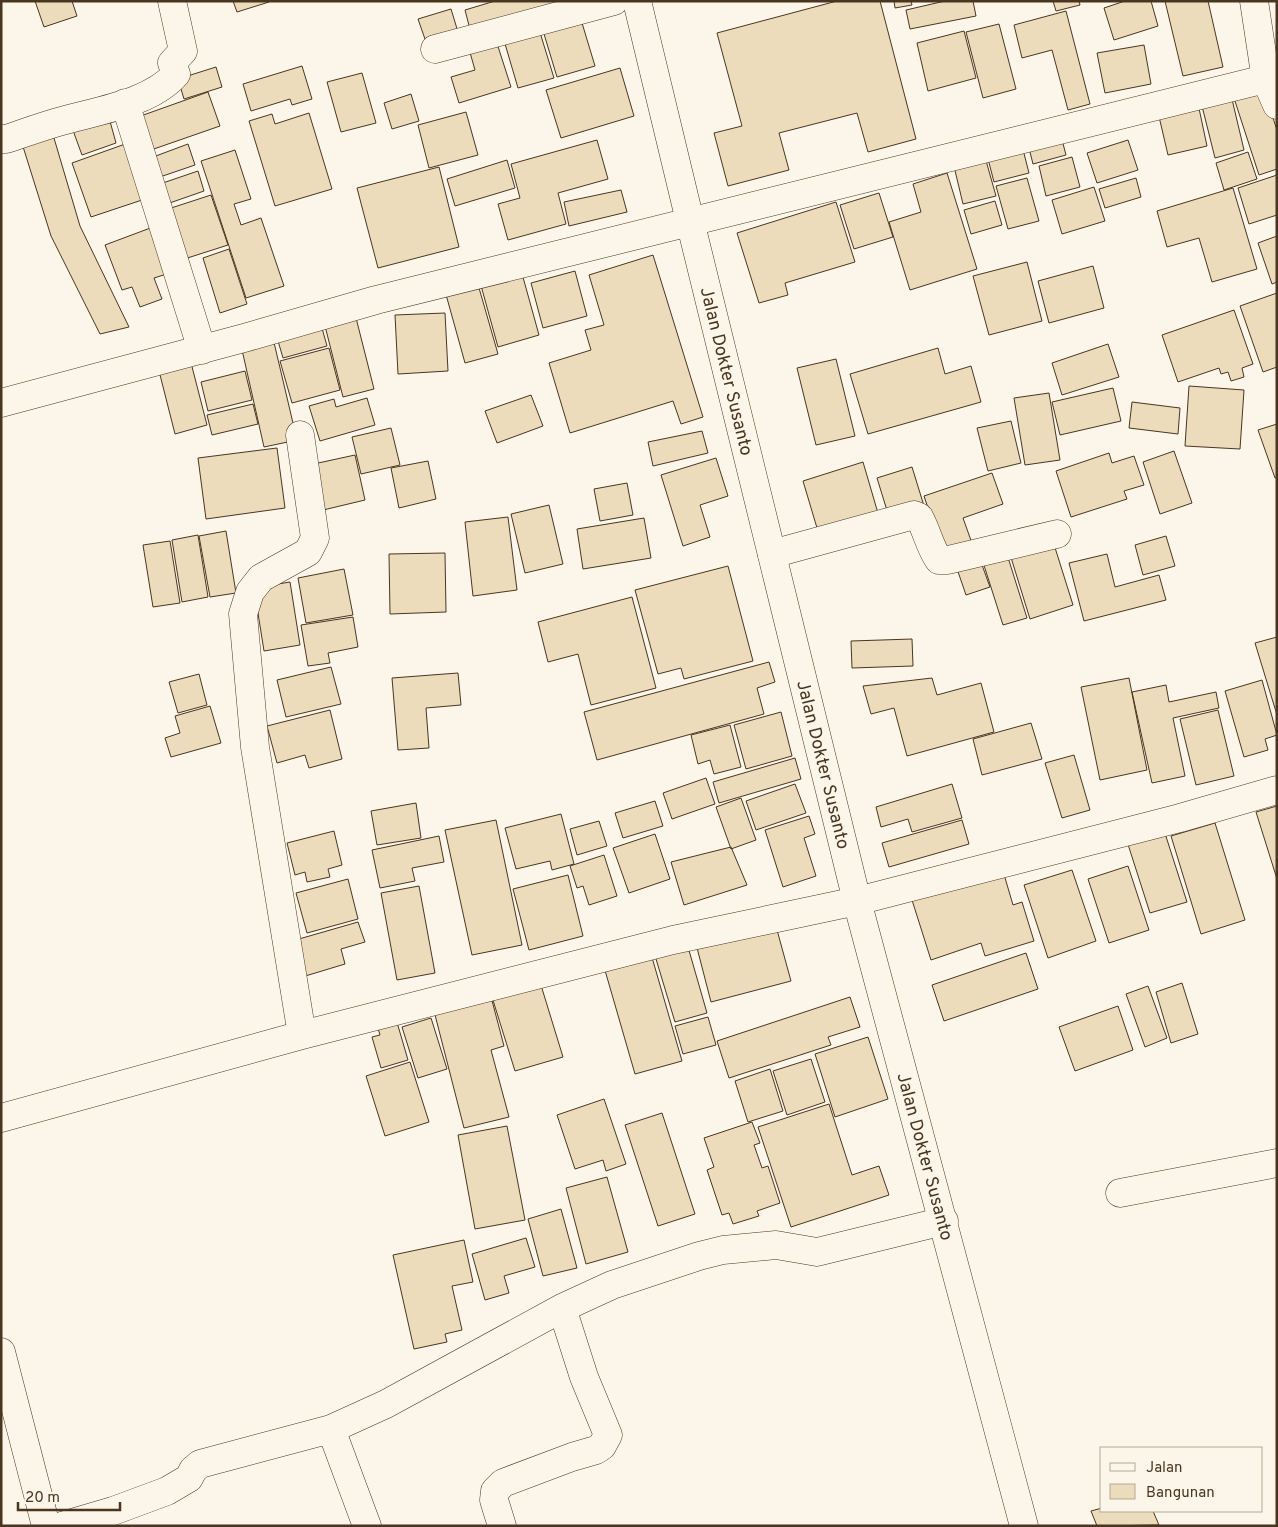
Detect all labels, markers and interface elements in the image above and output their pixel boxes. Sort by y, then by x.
street label: Jalan Dokter Susanto [694,285,757,458]
street label: Jalan Dokter Susanto [790,678,854,852]
street label: Jalan Dokter Susanto [890,1070,957,1243]
legend [1100,1447,1263,1512]
text: Jalan [1146,1459,1183,1478]
scale bar [18,1480,120,1512]
text: Bangunan [1146,1484,1215,1503]
text: 20 m [25,1489,60,1508]

